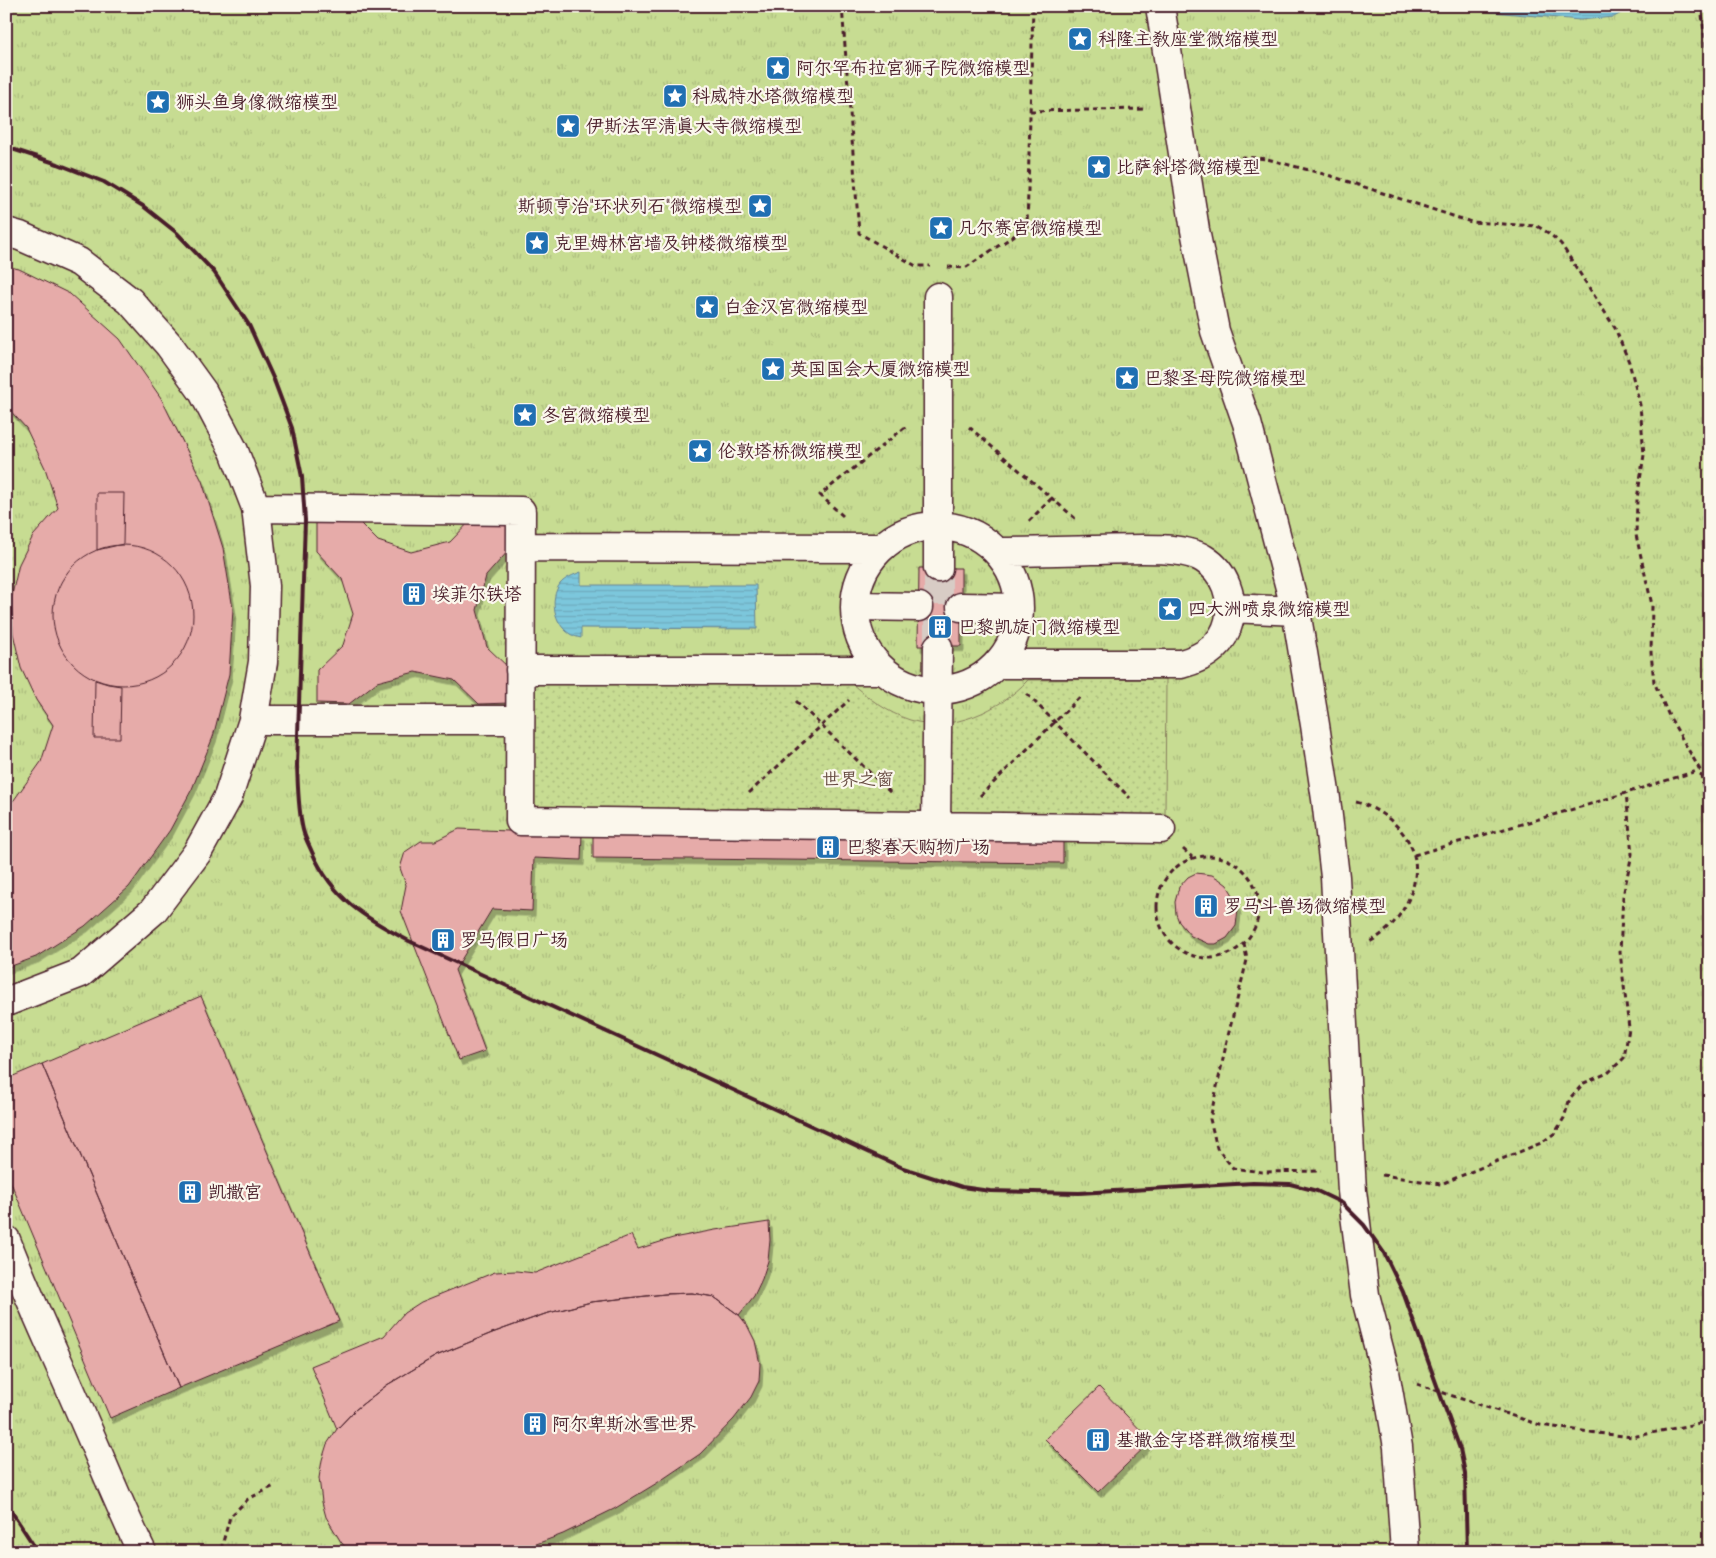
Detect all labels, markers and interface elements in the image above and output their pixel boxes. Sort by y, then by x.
place icon: 科隆主教座堂微缩模型 [1067,26,1093,52]
place label: 科隆主教座堂微缩模型 [1098,27,1278,52]
place icon: 阿尔罕布拉宫狮子院微缩模型 [765,55,791,81]
place label: 阿尔罕布拉宫狮子院微缩模型 [796,56,1030,81]
place icon: 科威特水塔微缩模型 [662,83,688,109]
place label: 科威特水塔微缩模型 [692,84,854,109]
place icon: 狮头鱼身像微缩模型 [145,89,171,115]
place label: 狮头鱼身像微缩模型 [176,90,338,115]
place icon: 伊斯法罕清真大寺微缩模型 [555,113,581,139]
place label: 伊斯法罕清真大寺微缩模型 [586,114,802,139]
place icon: 比萨斜塔微缩模型 [1086,154,1112,180]
place label: 比萨斜塔微缩模型 [1116,155,1260,180]
place icon: 斯顿亨治“环状列石”微缩模型 [747,193,773,219]
place label: 斯顿亨治“环状列石”微缩模型 [517,194,742,219]
place icon: 凡尔赛宫微缩模型 [928,215,954,241]
place label: 凡尔赛宫微缩模型 [958,216,1102,241]
place icon: 克里姆林宫墙及钟楼微缩模型 [524,230,550,256]
place label: 克里姆林宫墙及钟楼微缩模型 [554,231,788,256]
place icon: 白金汉宫微缩模型 [694,294,720,320]
place label: 白金汉宫微缩模型 [724,295,868,320]
place icon: 英国国会大厦微缩模型 [760,356,786,382]
place label: 英国国会大厦微缩模型 [790,357,970,382]
place icon: 巴黎圣母院微缩模型 [1114,365,1140,391]
place label: 巴黎圣母院微缩模型 [1144,366,1306,391]
place icon: 冬宫微缩模型 [512,402,538,428]
place label: 冬宫微缩模型 [542,403,650,428]
place icon: 伦敦塔桥微缩模型 [687,438,713,464]
place label: 伦敦塔桥微缩模型 [718,439,862,464]
building icon: 埃菲尔铁塔 [401,581,427,607]
place label: 埃菲尔铁塔 [432,582,522,607]
place icon: 四大洲喷泉微缩模型 [1157,596,1183,622]
place label: 四大洲喷泉微缩模型 [1188,597,1350,622]
building icon: 巴黎凯旋门微缩模型 [927,614,953,640]
place label: 巴黎凯旋门微缩模型 [958,615,1120,640]
park label: 世界之窗 [822,767,894,792]
building icon: 巴黎春天购物广场 [815,834,841,860]
place label: 巴黎春天购物广场 [846,835,990,860]
building icon: 罗马斗兽场微缩模型 [1193,893,1219,919]
place label: 罗马斗兽场微缩模型 [1224,894,1386,919]
building icon: 罗马假日广场 [430,927,456,953]
place label: 罗马假日广场 [460,928,568,953]
building icon: 凯撒宫 [177,1179,203,1205]
place label: 凯撒宫 [208,1180,262,1205]
building icon: 阿尔卑斯冰雪世界 [522,1411,548,1437]
place label: 阿尔卑斯冰雪世界 [552,1412,696,1437]
building icon: 基撒金字塔群微缩模型 [1085,1427,1111,1453]
place label: 基撒金字塔群微缩模型 [1116,1428,1296,1453]

